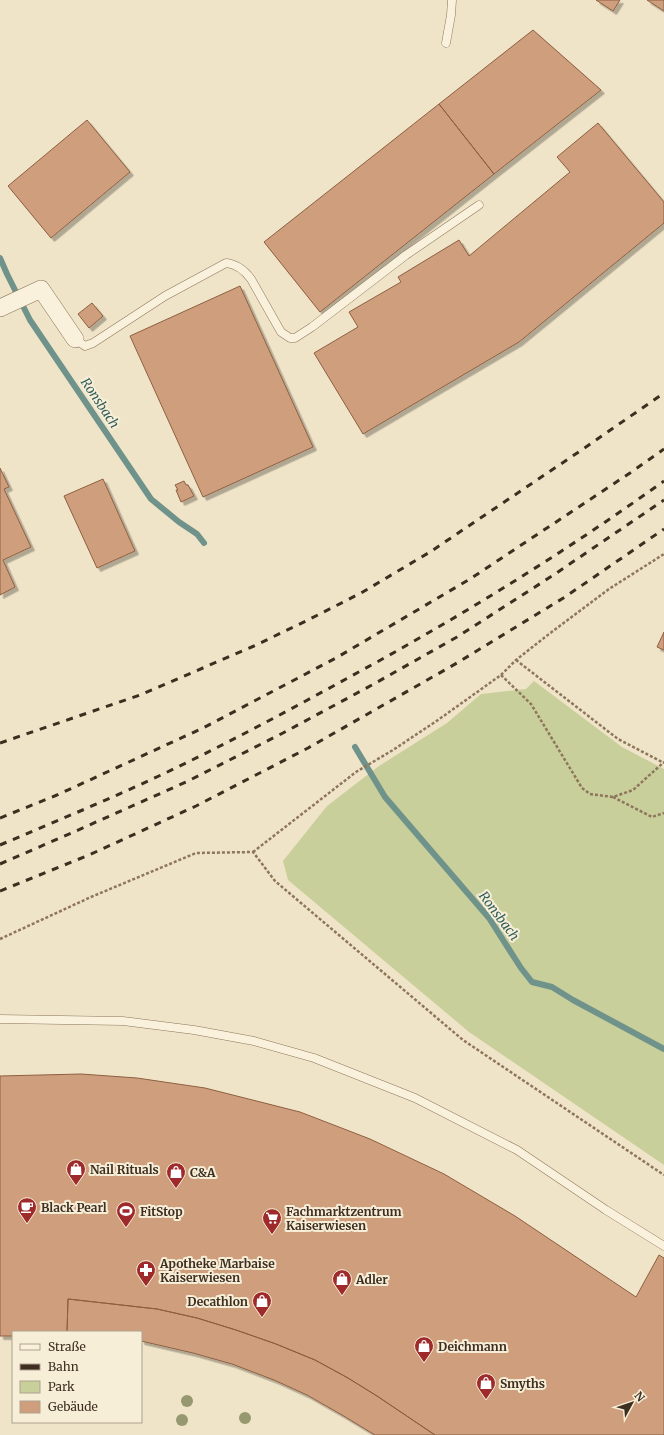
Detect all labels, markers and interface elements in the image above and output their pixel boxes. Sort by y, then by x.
water label: Ronsbach [77,375,123,432]
water label: Ronsbach [475,888,523,944]
shop icon: Nail Rituals [65,1158,87,1186]
shop icon: C&A [165,1161,187,1189]
place label: Nail Rituals [90,1162,159,1177]
place label: C&A [190,1165,216,1180]
cafe icon: Black Pearl [16,1196,38,1224]
place label: Black Pearl [41,1200,107,1215]
sports icon: FitStop [115,1200,137,1228]
place label: FitStop [140,1204,183,1219]
place label: Fachmarktzentrum Kaiserwiesen [286,1204,402,1233]
supermarket icon: Fachmarktzentrum Kaiserwiesen [261,1207,283,1235]
place label: Apotheke Marbaise Kaiserwiesen [159,1256,275,1285]
pharmacy icon: Apotheke Marbaise Kaiserwiesen [135,1259,157,1287]
shop icon: Adler [331,1268,353,1296]
place label: Adler [355,1272,388,1287]
shop icon: Decathlon [251,1290,273,1318]
place label: Decathlon [187,1294,248,1309]
legend [12,1331,142,1423]
shop icon: Deichmann [413,1335,435,1363]
text: Straße [48,1339,86,1354]
place label: Deichmann [438,1339,507,1354]
text: Bahn [48,1359,79,1374]
shop icon: Smyths [475,1372,497,1400]
place label: Smyths [500,1376,545,1391]
text: Park [48,1379,75,1394]
north arrow [612,1383,652,1423]
text: N [632,1389,648,1405]
text: Gebäude [48,1399,98,1414]

